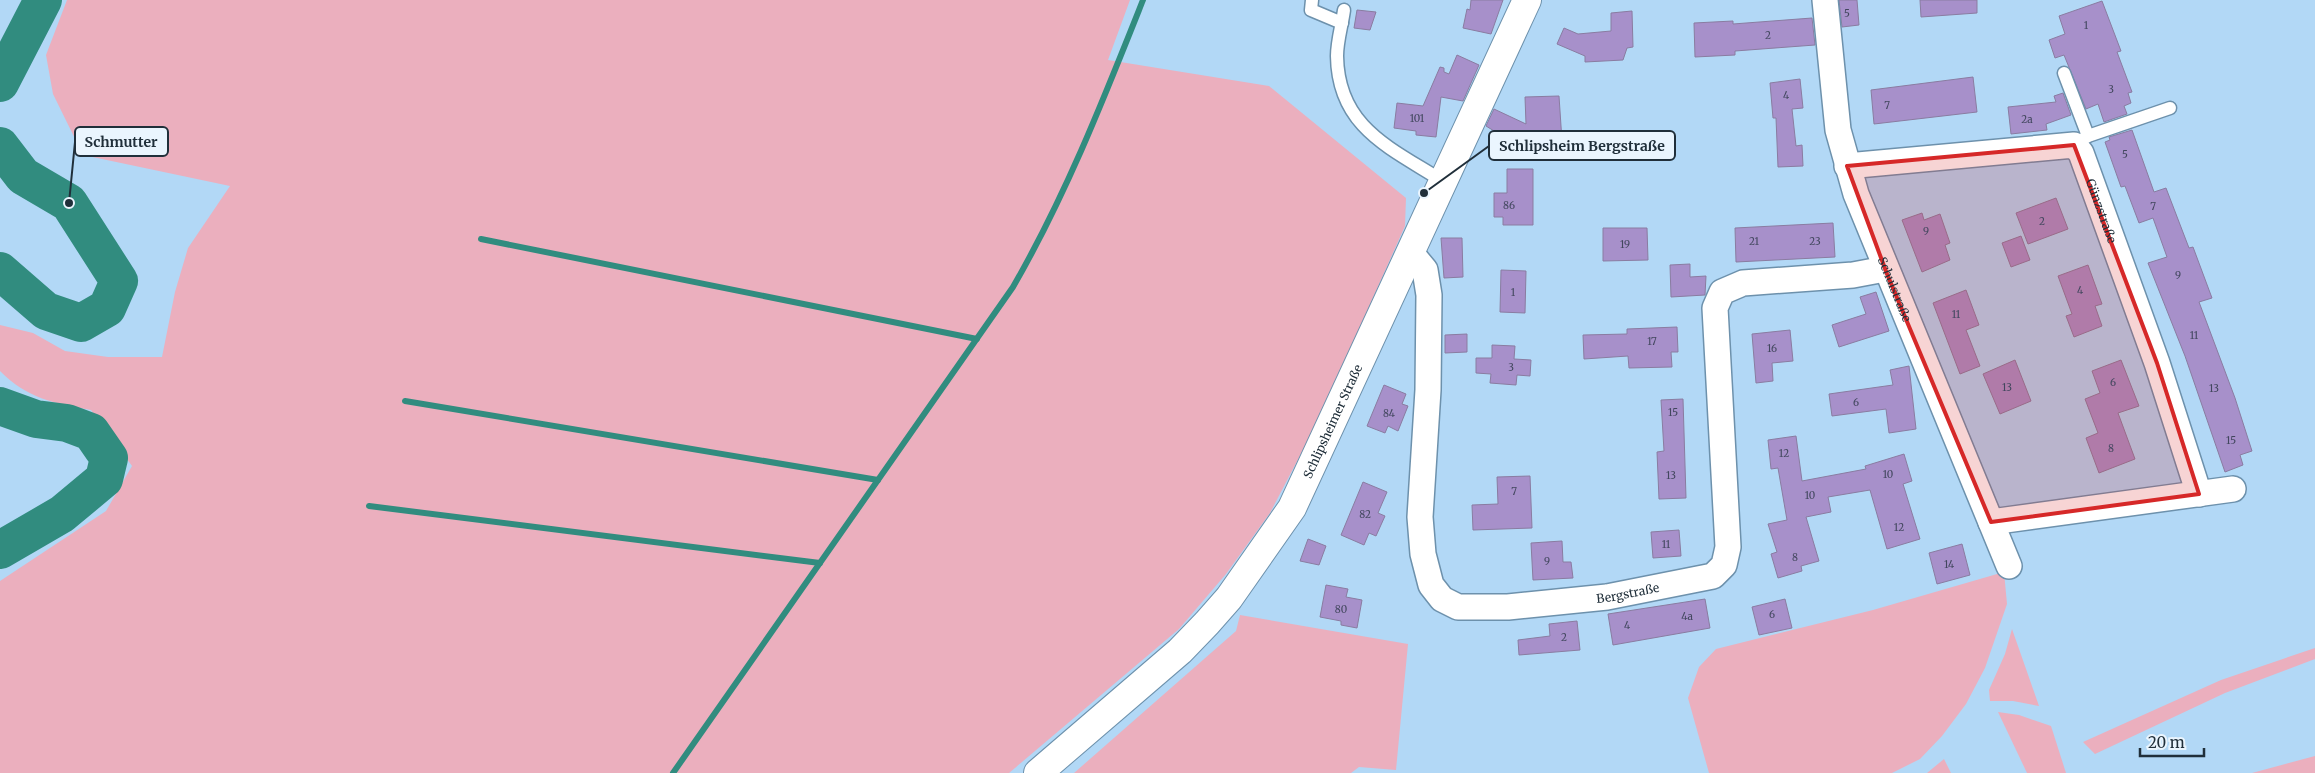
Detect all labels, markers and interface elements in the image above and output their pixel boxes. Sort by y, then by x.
house number: 5 [1844,7,1850,20]
house number: 1 [2084,19,2089,32]
house number: 2 [1765,29,1771,42]
house number: 3 [2108,83,2114,96]
house number: 4 [1783,89,1789,102]
house number: 7 [1884,99,1890,112]
house number: 101 [1410,112,1425,125]
house number: 2a [2021,113,2033,126]
callout: Schmutter [75,127,168,156]
callout: Schlipsheim Bergstraße [1489,131,1675,160]
text: Schmutter [85,133,158,151]
text: Schlipsheim Bergstraße [1499,137,1665,155]
house number: 5 [2122,148,2128,161]
street label: Günzstraße [2083,177,2120,245]
house number: 86 [1503,199,1515,212]
house number: 7 [2150,200,2156,213]
house number: 2 [2039,215,2045,228]
house number: 9 [1923,225,1929,238]
house number: 21 [1749,235,1760,248]
house number: 23 [1809,235,1821,248]
house number: 19 [1620,238,1630,251]
street label: Schulstraße [1875,255,1915,324]
house number: 9 [2175,269,2181,282]
house number: 4 [2077,284,2083,297]
house number: 1 [1511,286,1516,299]
house number: 11 [1952,308,1961,321]
house number: 11 [2190,329,2199,342]
house number: 17 [1647,335,1657,348]
house number: 16 [1767,342,1777,355]
house number: 3 [1508,361,1514,374]
street label: Schlipsheimer Straße [1299,362,1365,480]
house number: 6 [2110,376,2116,389]
house number: 13 [2002,381,2012,394]
house number: 13 [2209,382,2219,395]
house number: 6 [1853,396,1859,409]
house number: 15 [1668,406,1678,419]
house number: 84 [1383,407,1395,420]
house number: 15 [2226,434,2236,447]
house number: 8 [2108,442,2114,455]
house number: 12 [1779,447,1789,460]
house number: 10 [1883,468,1893,481]
house number: 13 [1666,469,1676,482]
house number: 7 [1511,485,1517,498]
house number: 10 [1805,489,1815,502]
house number: 82 [1359,508,1371,521]
house number: 12 [1894,521,1904,534]
house number: 11 [1662,538,1671,551]
house number: 8 [1792,551,1798,564]
house number: 9 [1544,555,1550,568]
house number: 14 [1944,558,1954,571]
street label: Bergstraße [1596,579,1660,606]
house number: 80 [1335,603,1347,616]
house number: 6 [1769,608,1775,621]
house number: 4a [1681,610,1693,623]
house number: 4 [1624,619,1630,632]
house number: 2 [1561,631,1567,644]
scale bar [2140,726,2204,758]
text: 20 m [2148,733,2185,752]

